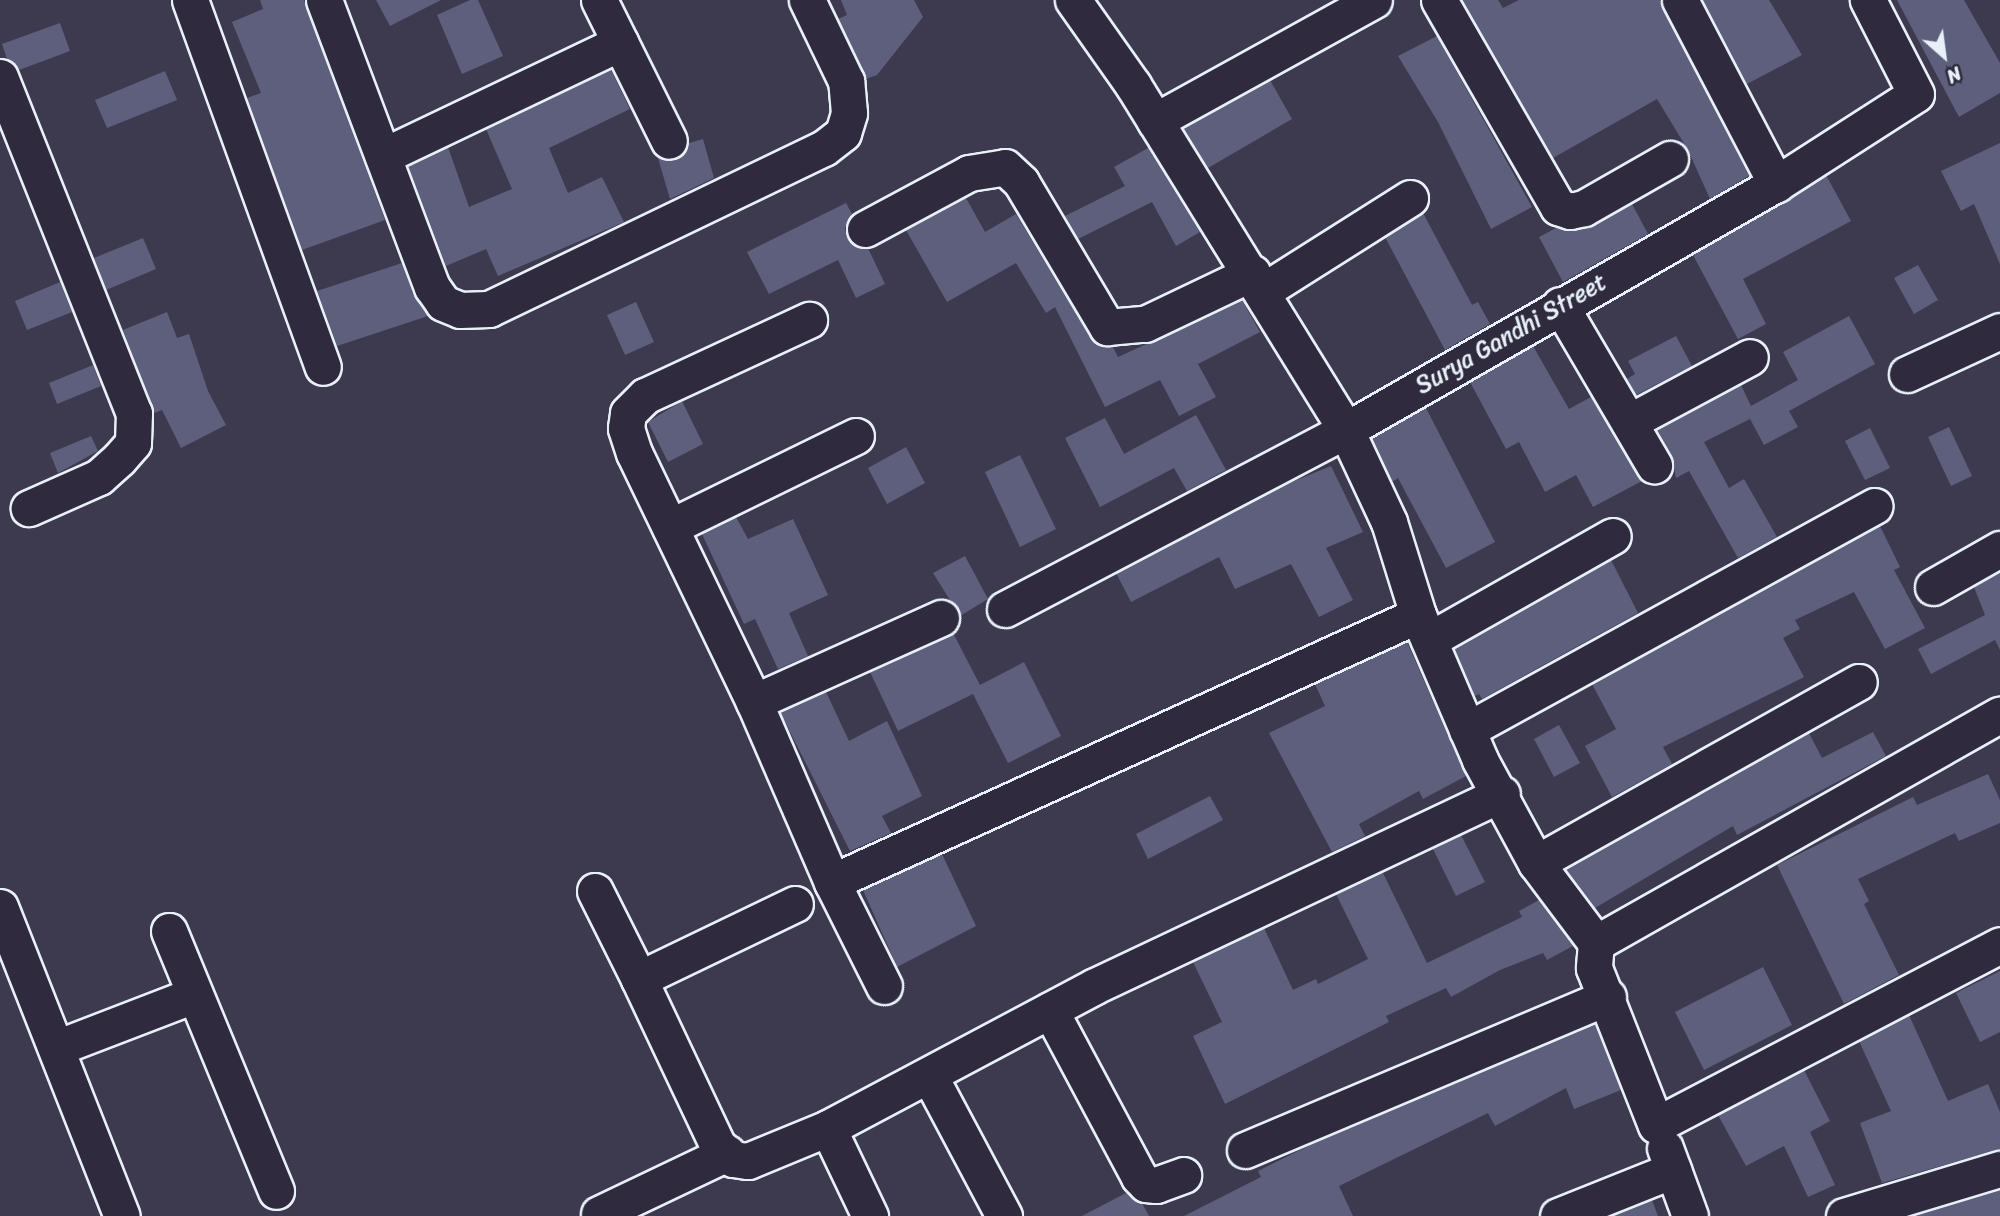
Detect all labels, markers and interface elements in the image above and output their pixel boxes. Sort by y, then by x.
north arrow [1909,21,1979,91]
text: N [1941,57,1968,93]
street label: Surya Gandhi Street [1410,267,1612,401]

